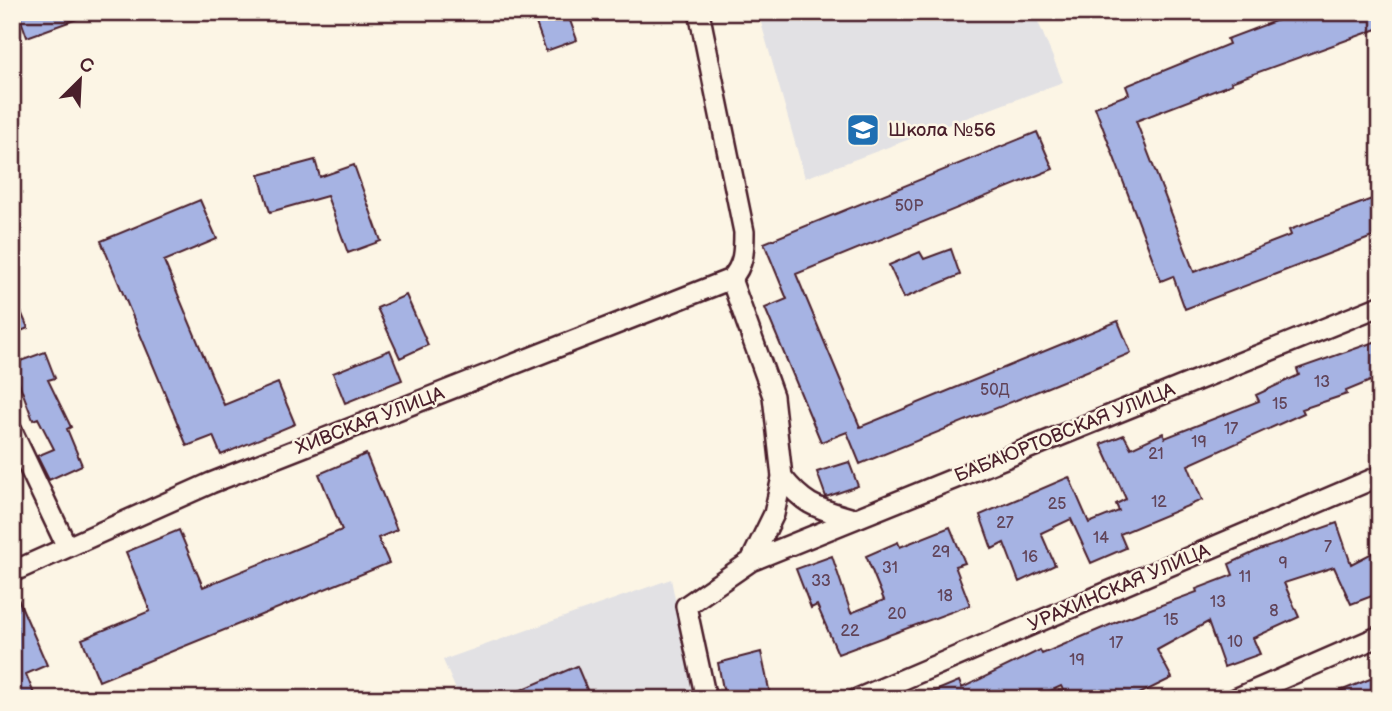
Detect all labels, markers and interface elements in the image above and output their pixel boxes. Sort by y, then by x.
north arrow [46,46,116,116]
text: С [76,53,97,79]
school or university icon: Школа №56 [844,111,882,149]
place label: Школа №56 [888,119,996,142]
house number: 50Р [895,197,923,216]
house number: 13 [1314,373,1330,392]
street label: БАБАЮРТОВСКАЯ УЛИЦА [952,378,1179,488]
house number: 50Д [980,381,1010,400]
street label: ХИВСКАЯ УЛИЦА [292,382,448,460]
house number: 15 [1272,395,1288,414]
house number: 17 [1224,420,1238,439]
house number: 19 [1191,433,1207,452]
house number: 21 [1148,445,1164,464]
house number: 12 [1151,493,1167,512]
house number: 25 [1048,495,1066,514]
house number: 27 [996,514,1014,533]
house number: 14 [1093,529,1109,548]
house number: 7 [1324,538,1332,557]
street label: УРАХИНСКАЯ УЛИЦА [1025,539,1214,637]
house number: 29 [932,543,950,562]
house number: 16 [1022,548,1038,567]
house number: 9 [1278,554,1288,573]
house number: 31 [882,559,898,578]
house number: 11 [1239,568,1251,587]
house number: 33 [811,572,831,591]
house number: 18 [937,587,953,606]
house number: 13 [1210,593,1226,612]
house number: 8 [1269,602,1279,621]
house number: 20 [888,605,906,624]
house number: 15 [1163,611,1179,630]
house number: 22 [841,622,860,641]
house number: 10 [1227,633,1243,652]
house number: 17 [1109,634,1123,653]
house number: 19 [1069,651,1085,670]

